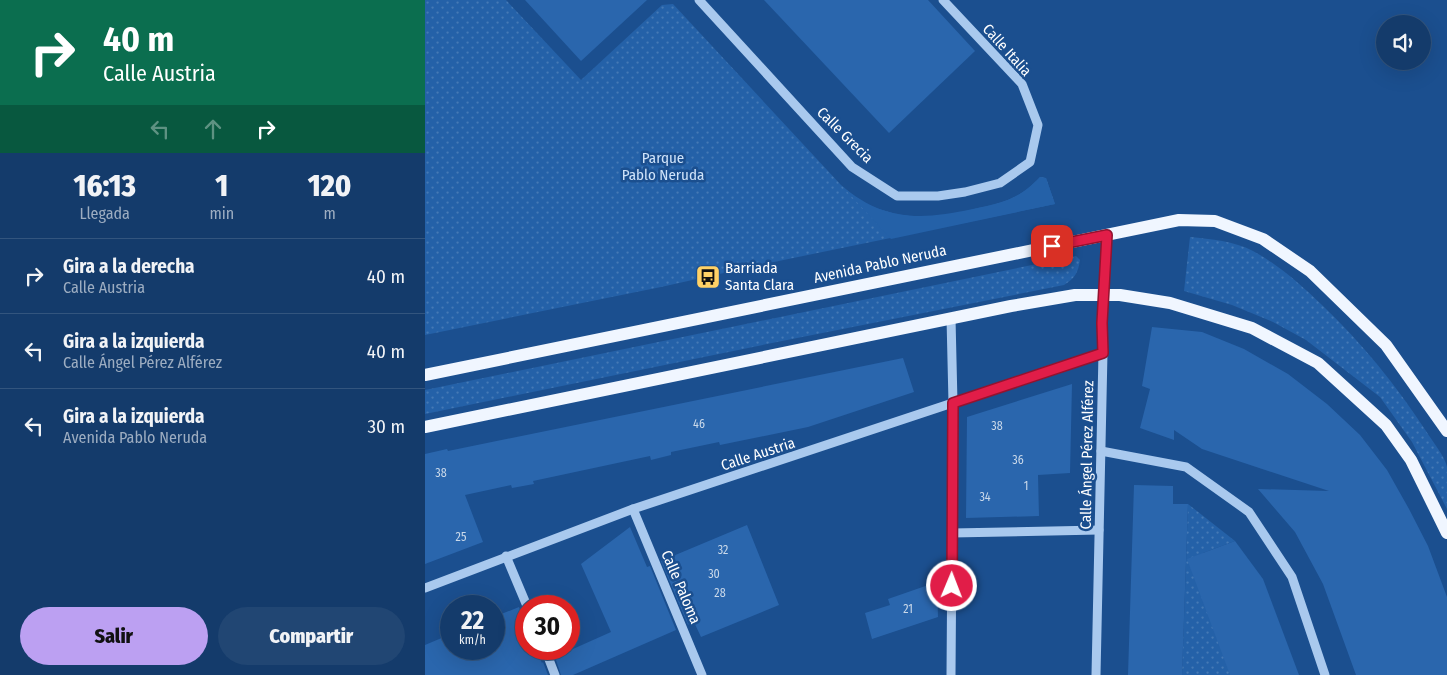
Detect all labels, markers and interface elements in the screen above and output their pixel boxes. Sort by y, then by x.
map controls [1376,15,1431,70]
button: sound [1376,15,1431,70]
text: 40 m [103,18,174,60]
icon: right [20,20,85,85]
street label: Calle Italia [979,20,1035,80]
text: Calle Austria [103,60,216,87]
street label: Calle Grecia [813,103,877,167]
icon: left [146,115,174,143]
icon: ahead [199,115,227,143]
icon: right [252,115,280,143]
park label: Parque Pablo Neruda [622,149,704,184]
text: 16:13 [74,168,136,204]
text: 1 [215,168,228,204]
text: 120 [308,168,351,204]
text: Llegada [79,204,130,223]
text: min [209,204,234,223]
text: m [323,204,336,223]
pin [1031,225,1073,267]
icon: arrive [1038,232,1066,260]
street label: Avenida Pablo Neruda [812,241,948,287]
text: Gira a la derecha [63,255,195,278]
place label: Barriada Santa Clara [725,259,794,294]
icon: right [20,262,48,290]
bus stop icon: Barriada Santa Clara [695,264,721,290]
text: 40 m [367,265,405,288]
text: Calle Austria [63,278,145,297]
text: Gira a la izquierda [63,330,205,353]
icon: left [20,337,48,365]
text: 40 m [367,340,405,363]
text: Calle Ángel Pérez Alférez [63,353,222,372]
street label: Calle Ángel Pérez Alférez [1077,380,1097,530]
text: Gira a la izquierda [63,405,205,428]
icon: left [20,412,48,440]
text: 30 m [367,415,405,438]
house number: 46 [693,417,705,431]
house number: 38 [991,419,1003,433]
text: Avenida Pablo Neruda [63,428,207,447]
street label: Calle Austria [719,434,797,474]
house number: 36 [1012,453,1024,467]
house number: 38 [435,466,447,480]
house number: 1 [1024,479,1028,493]
house number: 34 [979,490,991,504]
house number: 25 [456,530,467,544]
house number: 32 [718,543,728,557]
street label: Calle Paloma [657,547,705,627]
position arrow [925,559,977,611]
house number: 30 [708,567,720,581]
house number: 28 [714,586,726,600]
speed limit sign: 30 [515,595,580,660]
house number: 21 [903,602,913,616]
text: 22 [461,606,484,636]
button: Salir [20,607,208,665]
button: Compartir [218,607,405,665]
text: km/h [459,633,486,647]

